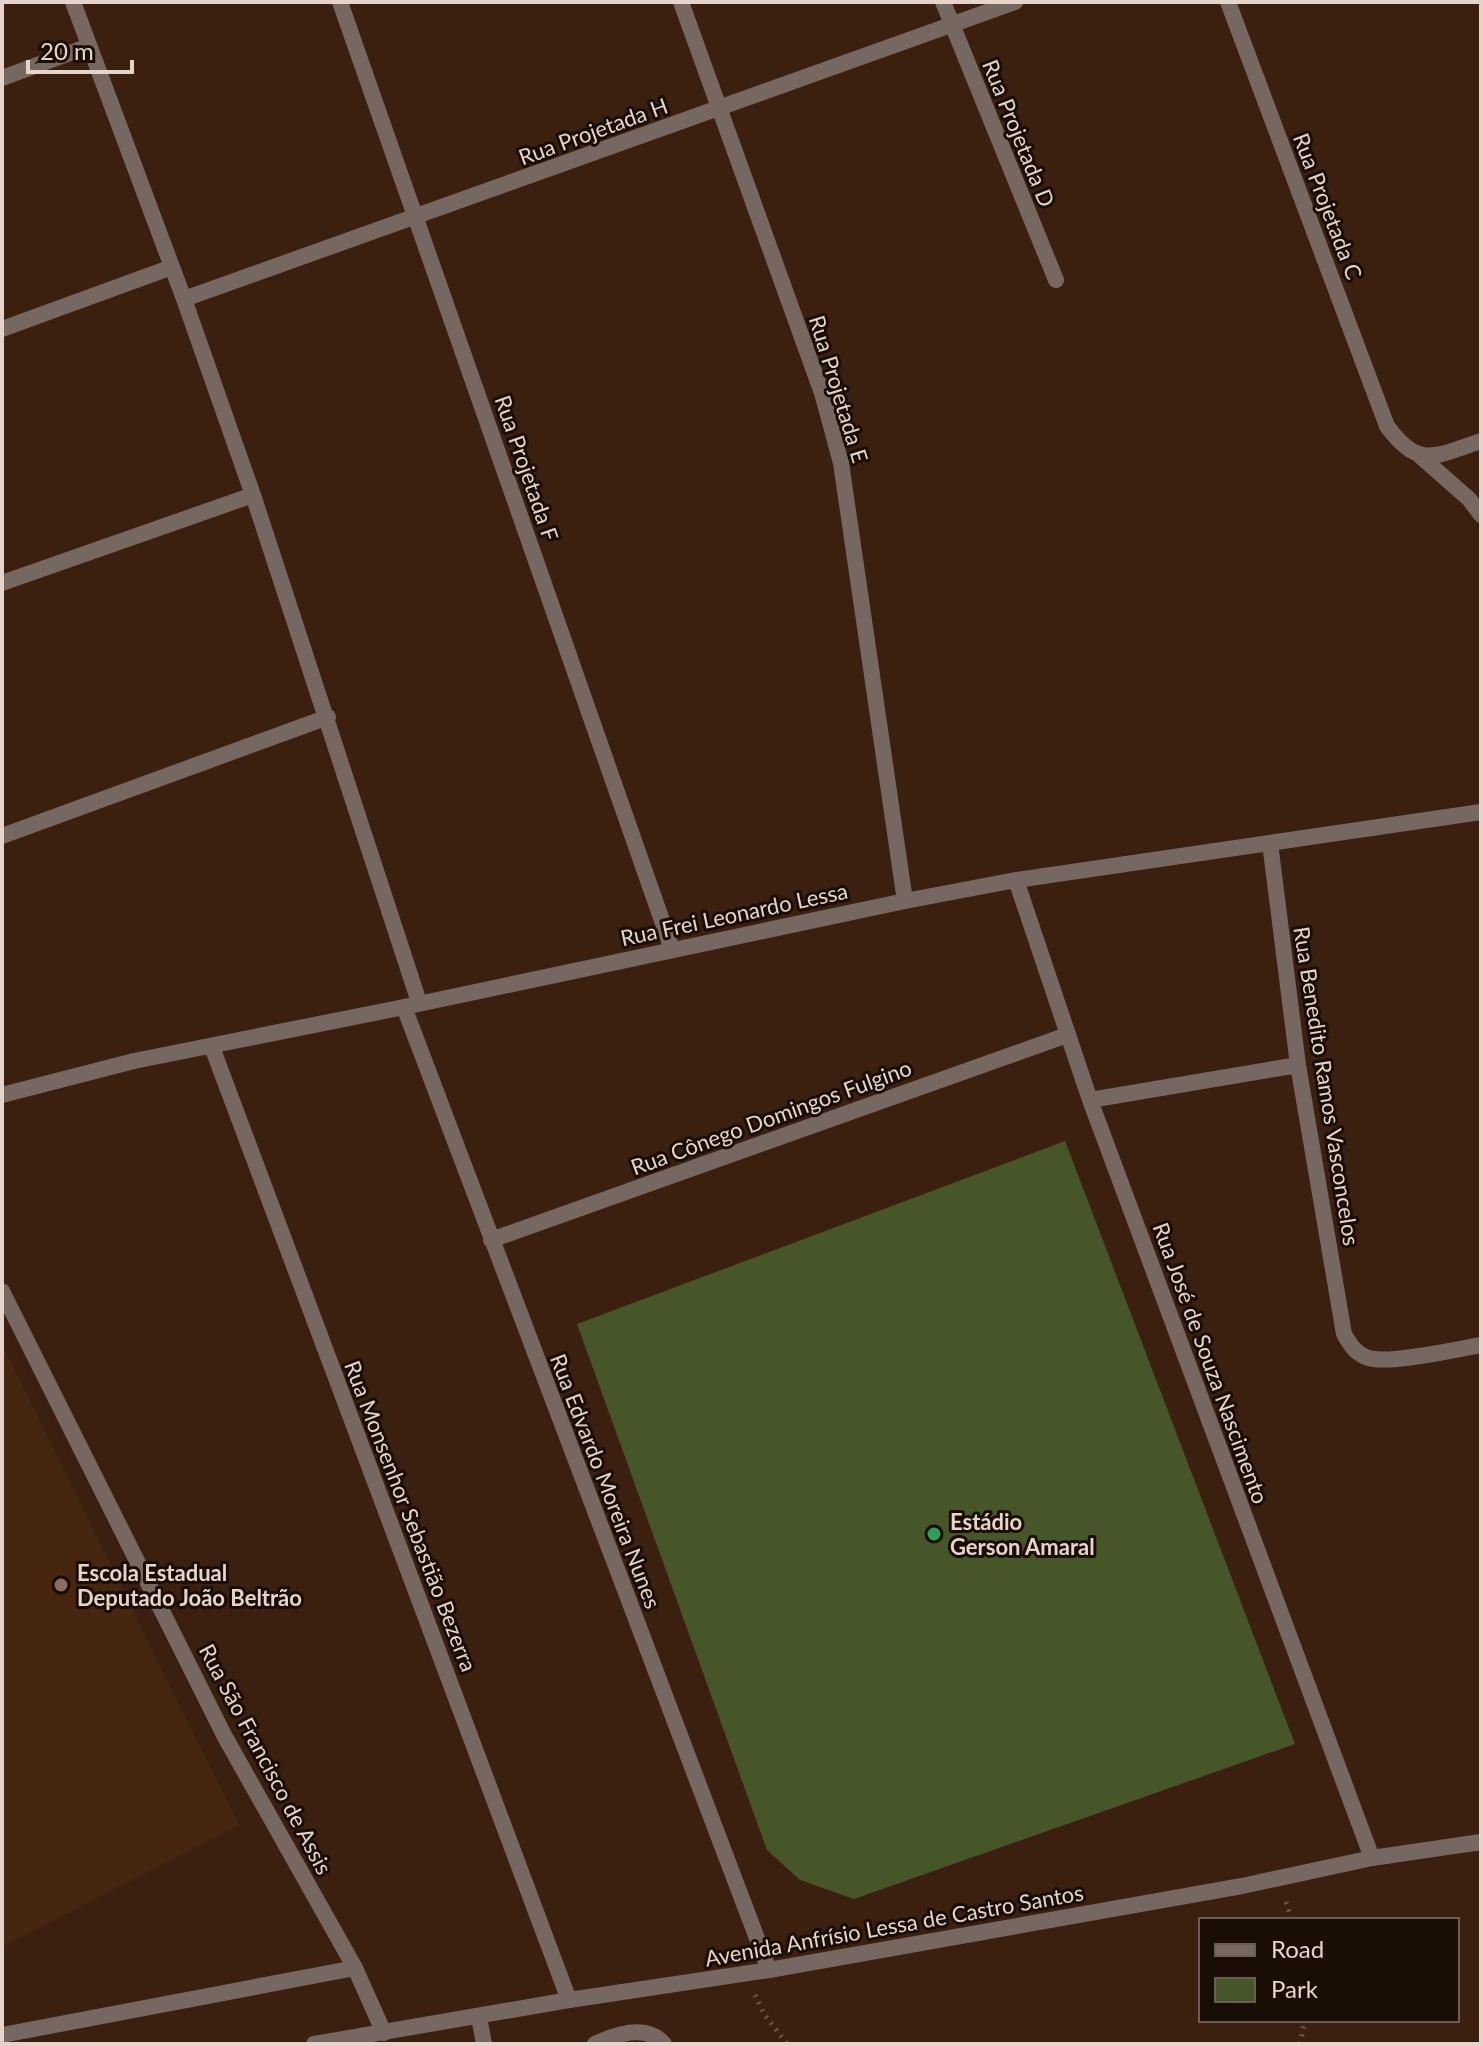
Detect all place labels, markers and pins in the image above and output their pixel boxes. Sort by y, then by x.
place label: Estádio Gerson Amaral [950,1508,1095,1560]
marker: Estádio Gerson Amaral [925,1525,943,1543]
place label: Escola Estadual Deputado João Beltrão [77,1559,302,1611]
marker: Escola Estadual Deputado João Beltrão [52,1576,70,1594]

